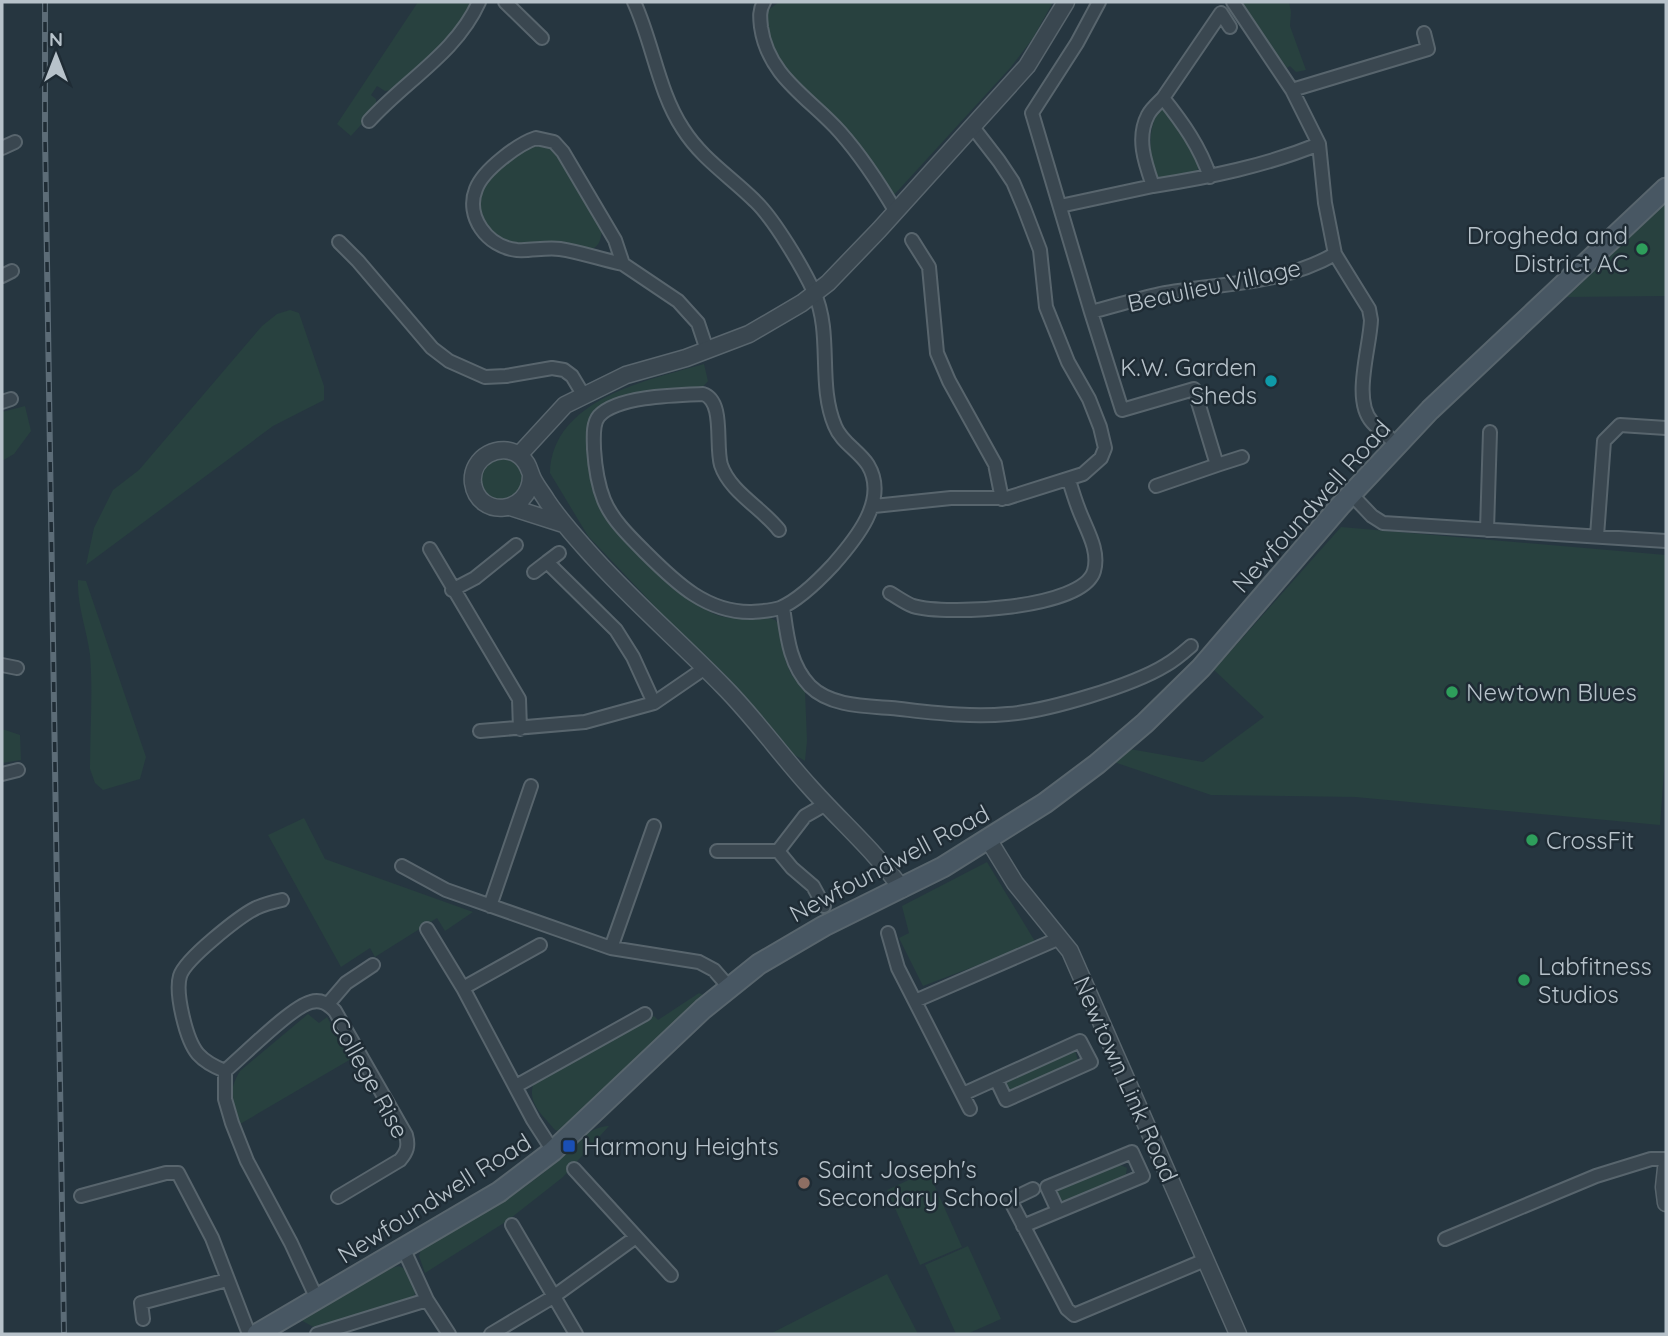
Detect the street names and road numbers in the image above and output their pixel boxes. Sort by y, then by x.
street label: Beaulieu Village [1125,252,1303,318]
street label: Newfoundwell Road [1226,413,1396,599]
street label: Newfoundwell Road [784,798,994,928]
street label: Newtown Link Road [1067,972,1185,1186]
street label: College Rise [324,1011,416,1143]
street label: Newfoundwell Road [332,1126,536,1270]

